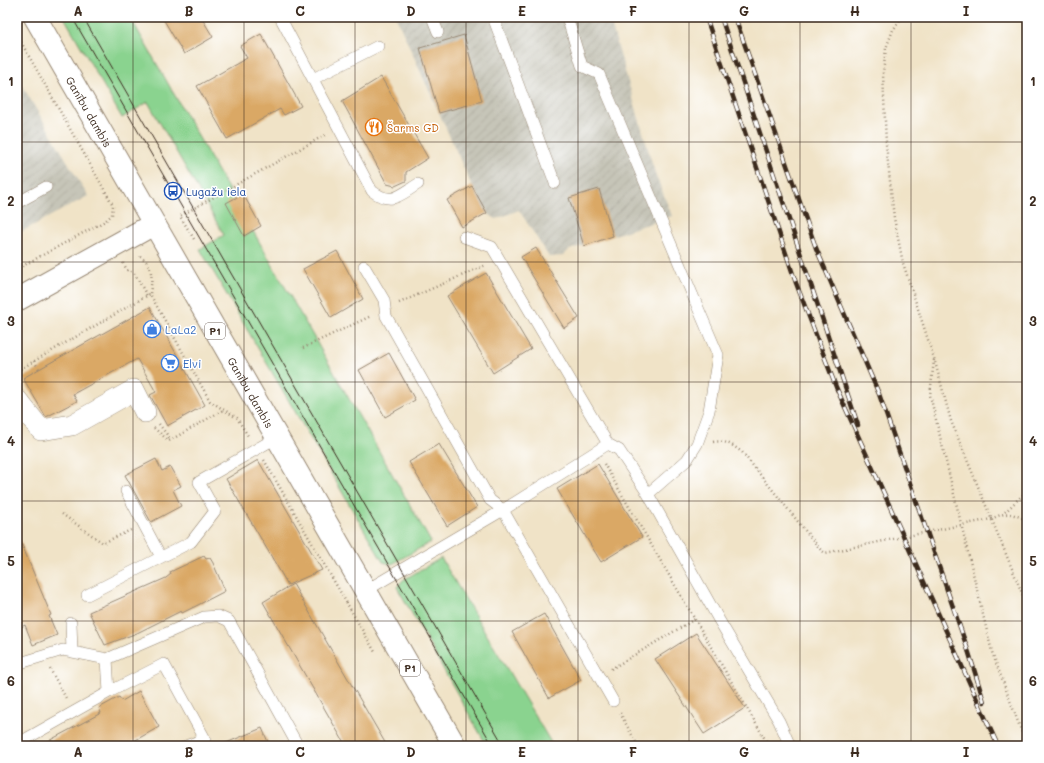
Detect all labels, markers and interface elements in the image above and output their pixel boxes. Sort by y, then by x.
text: A [73,2,83,19]
text: B [185,2,194,19]
text: C [295,2,305,19]
text: D [406,2,416,19]
text: E [518,2,526,19]
text: F [629,2,637,19]
text: G [739,2,749,19]
text: H [850,2,860,19]
text: I [963,2,970,19]
text: 1 [8,72,14,89]
text: 1 [1030,72,1036,89]
street label: Ganību dambis [63,73,116,150]
restaurant icon: Šarms GD [364,117,384,137]
place label: Šarms GD [387,120,439,135]
bus stop icon: Lugažu iela [163,181,183,201]
place label: Lugažu iela [186,184,247,199]
text: 2 [7,192,15,209]
text: 2 [1029,192,1037,209]
text: 3 [7,312,15,329]
text: 3 [1029,312,1037,329]
shop icon: LaLa2 [142,319,162,339]
place label: LaLa2 [165,322,196,337]
road number: P1 [205,323,225,339]
supermarket icon: Elvi [160,353,180,373]
street label: Ganību dambis [225,354,278,430]
place label: Elvi [183,356,201,371]
text: 4 [7,432,15,449]
text: 4 [1029,432,1037,449]
text: 5 [7,552,15,569]
text: 5 [1029,552,1037,569]
road number: P1 [400,660,420,676]
text: 6 [7,672,15,689]
text: 6 [1029,672,1037,689]
text: A [73,743,83,760]
text: B [185,743,194,760]
text: C [295,743,305,760]
text: D [406,743,416,760]
text: E [518,743,526,760]
text: F [629,743,637,760]
text: G [739,743,749,760]
text: H [850,743,860,760]
text: I [963,743,970,760]

